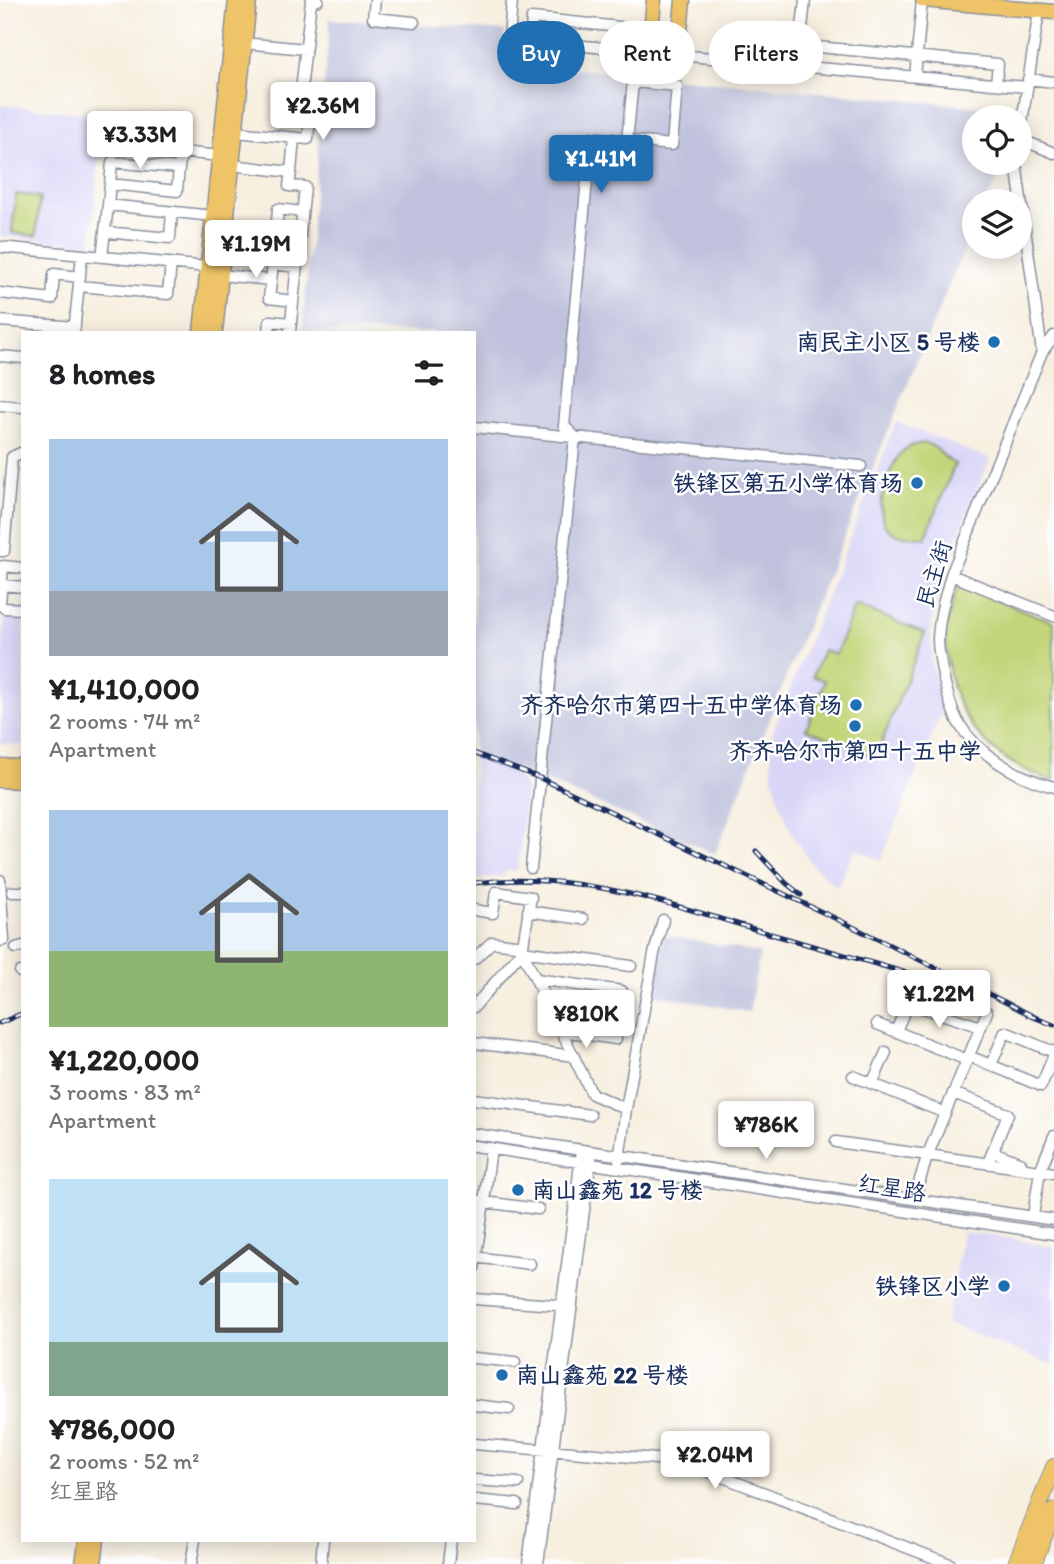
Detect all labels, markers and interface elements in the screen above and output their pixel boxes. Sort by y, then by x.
chip: Buy [497,21,585,84]
chip: Rent [599,21,695,84]
chip: Filters [709,21,823,84]
pin: ¥2.36M [266,82,380,142]
text: ¥2.36M [286,91,360,119]
map controls [962,105,1032,259]
button: locate [962,105,1032,175]
pin: ¥3.33M [83,111,197,171]
text: ¥3.33M [103,120,177,148]
pin: ¥1.41M [544,136,658,195]
text: ¥1.41M [565,144,637,172]
button: layers [962,189,1032,259]
pin: ¥1.19M [199,220,313,280]
text: ¥1.19M [221,229,291,257]
place label: 南民主小区 5 号楼 [797,328,980,356]
marker: 南民主小区 5 号楼 [986,334,1002,350]
icon: filters [410,354,448,392]
text: 8 homes [49,355,156,392]
place label: 铁锋区第五小学体育场 [673,469,903,497]
marker: 铁锋区第五小学体育场 [909,475,925,491]
icon: home [186,484,312,610]
street label: 民主街 [911,537,957,611]
text: ¥1,410,000 [49,670,200,707]
place label: 齐齐哈尔市第四十五中学体育场 [520,691,842,719]
marker: 齐齐哈尔市第四十五中学体育场 [848,697,864,713]
text: 2 rooms · 74 m² [49,707,201,735]
marker: 齐齐哈尔市第四十五中学 [847,718,863,734]
text: Apartment [49,735,156,763]
place label: 齐齐哈尔市第四十五中学 [729,737,982,765]
icon: home [186,855,312,981]
pin: ¥1.22M [882,970,996,1030]
text: ¥1.22M [903,979,975,1007]
pin: ¥810K [537,990,635,1050]
text: ¥810K [553,999,619,1027]
text: ¥1,220,000 [49,1041,199,1078]
text: 3 rooms · 83 m² [49,1078,201,1106]
pin: ¥786K [717,1102,815,1161]
text: Apartment [49,1106,156,1134]
text: ¥786K [734,1110,798,1138]
street label: 红星路 [856,1169,928,1207]
place label: 南山鑫苑 12 号楼 [532,1176,703,1204]
marker: 南山鑫苑 12 号楼 [510,1182,526,1198]
icon: home [186,1225,312,1351]
place label: 铁锋区小学 [875,1272,990,1300]
marker: 铁锋区小学 [996,1278,1012,1294]
place label: 南山鑫苑 22 号楼 [516,1361,689,1389]
marker: 南山鑫苑 22 号楼 [494,1367,510,1383]
text: ¥786,000 [49,1410,176,1447]
pin: ¥2.04M [658,1432,772,1491]
text: ¥2.04M [677,1440,753,1468]
text: 2 rooms · 52 m² [49,1447,199,1475]
text: 红星路 [49,1477,118,1505]

